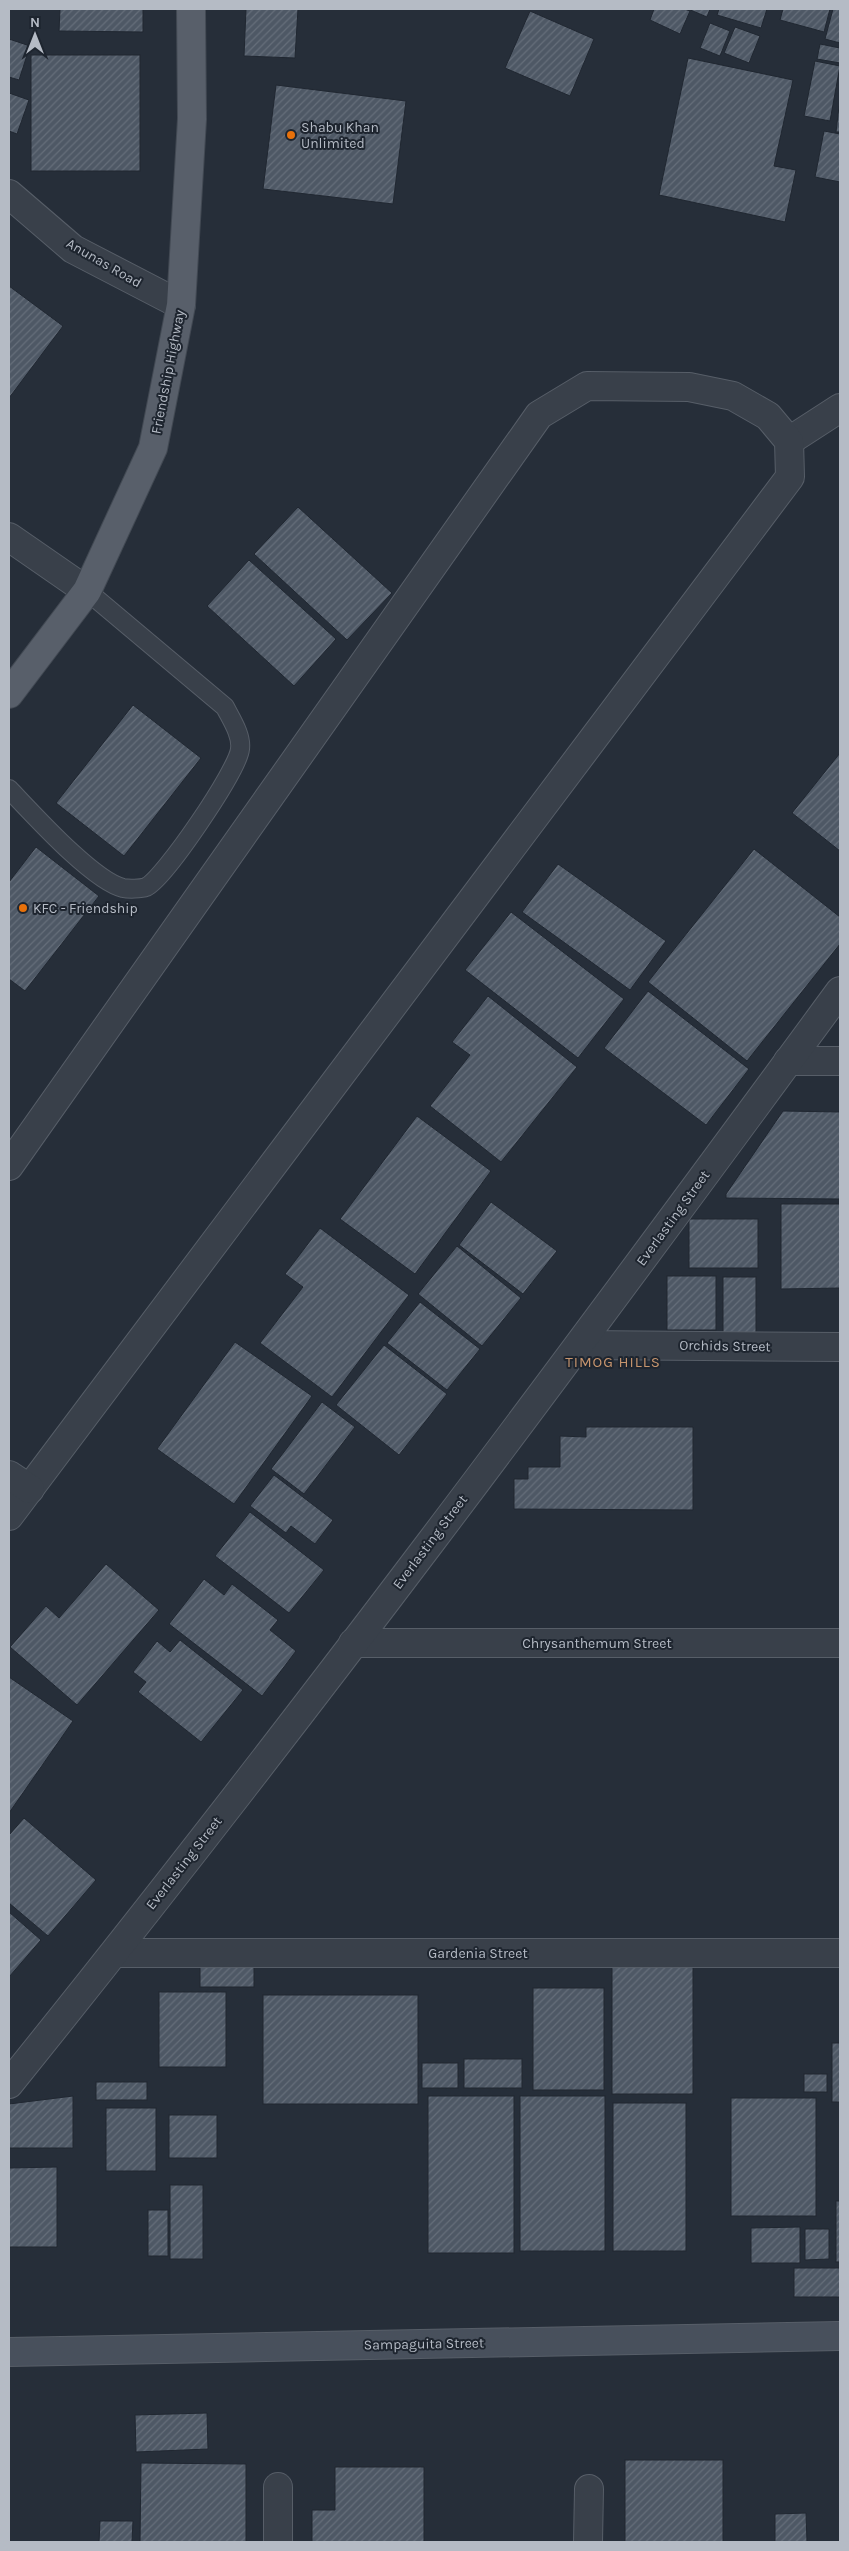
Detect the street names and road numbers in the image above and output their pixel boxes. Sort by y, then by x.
street label: Anunas Road [63,235,145,291]
street label: Friendship Highway [148,308,188,436]
street label: Everlasting Street [633,1167,713,1269]
street label: Orchids Street [679,1337,771,1355]
street label: Everlasting Street [389,1491,471,1593]
street label: Chrysanthemum Street [522,1635,672,1652]
street label: Everlasting Street [142,1813,226,1913]
street label: Gardenia Street [428,1945,528,1962]
street label: Sampaguita Street [364,2334,484,2354]

